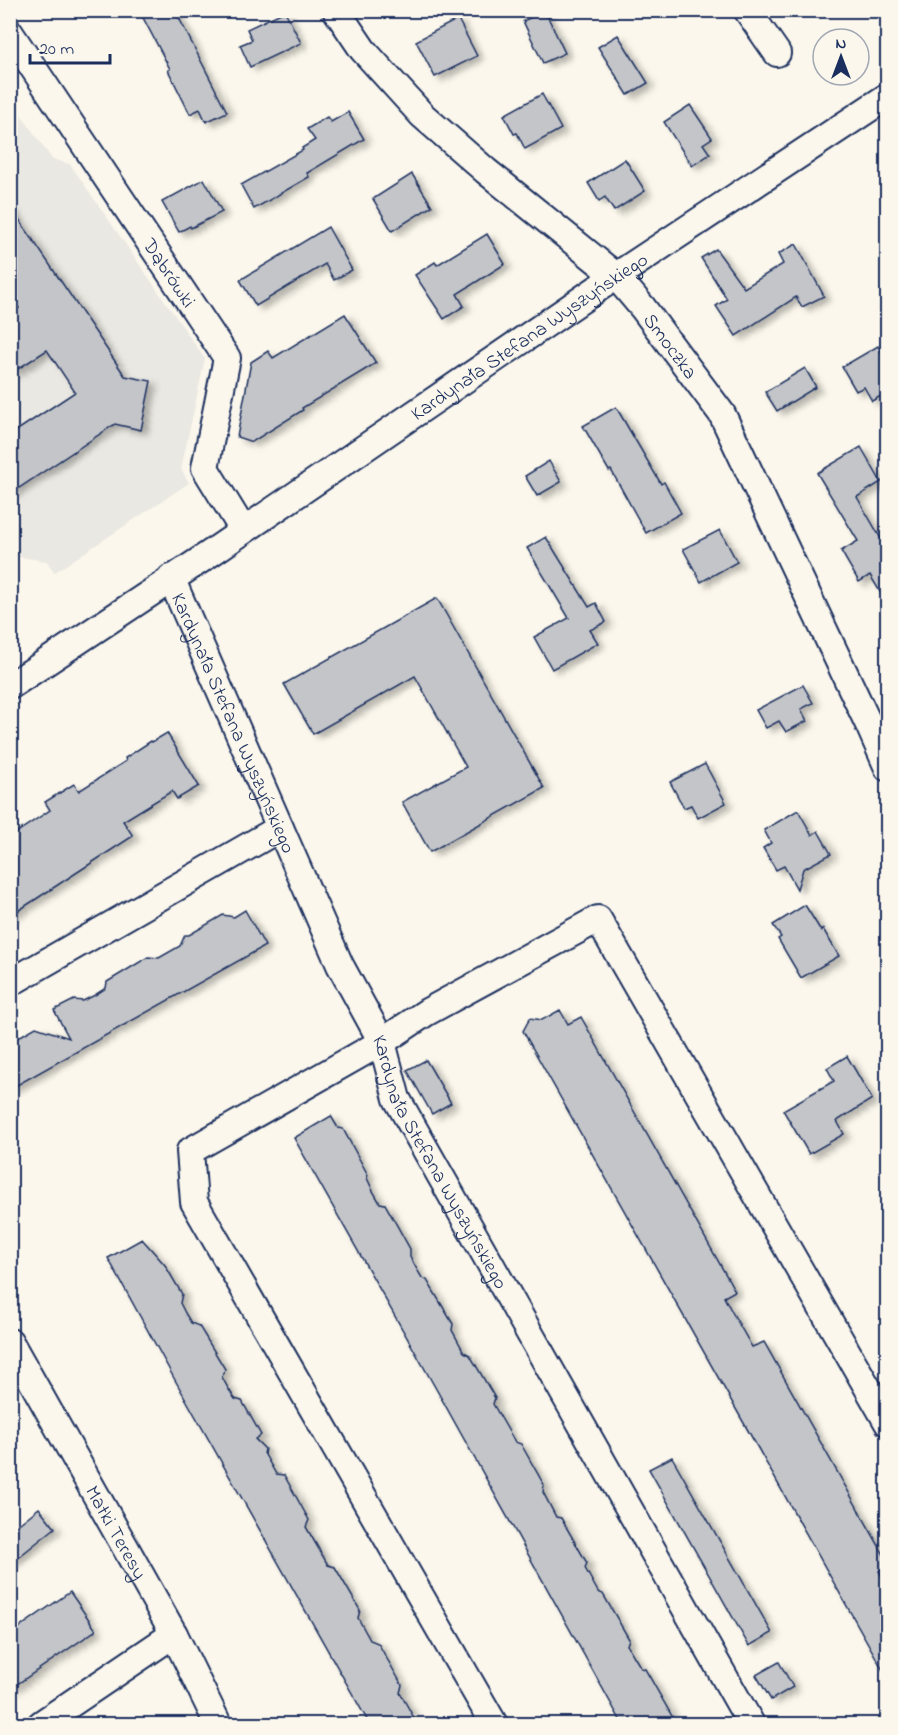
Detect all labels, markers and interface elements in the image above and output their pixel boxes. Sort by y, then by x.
scale bar [30,27,110,65]
north arrow [811,27,871,87]
text: N [836,32,847,56]
text: 20 m [39,37,74,63]
street label: Dąbrówki [134,233,201,314]
street label: Kardynała Stefana Wyszyńskiego [406,247,655,429]
street label: Smoczka [635,308,703,386]
street label: Kardynała Stefana Wyszyńskiego [162,589,302,859]
street label: Kardynała Stefana Wyszyńskiego [364,1030,514,1295]
street label: Matki Teresy [76,1481,153,1586]

